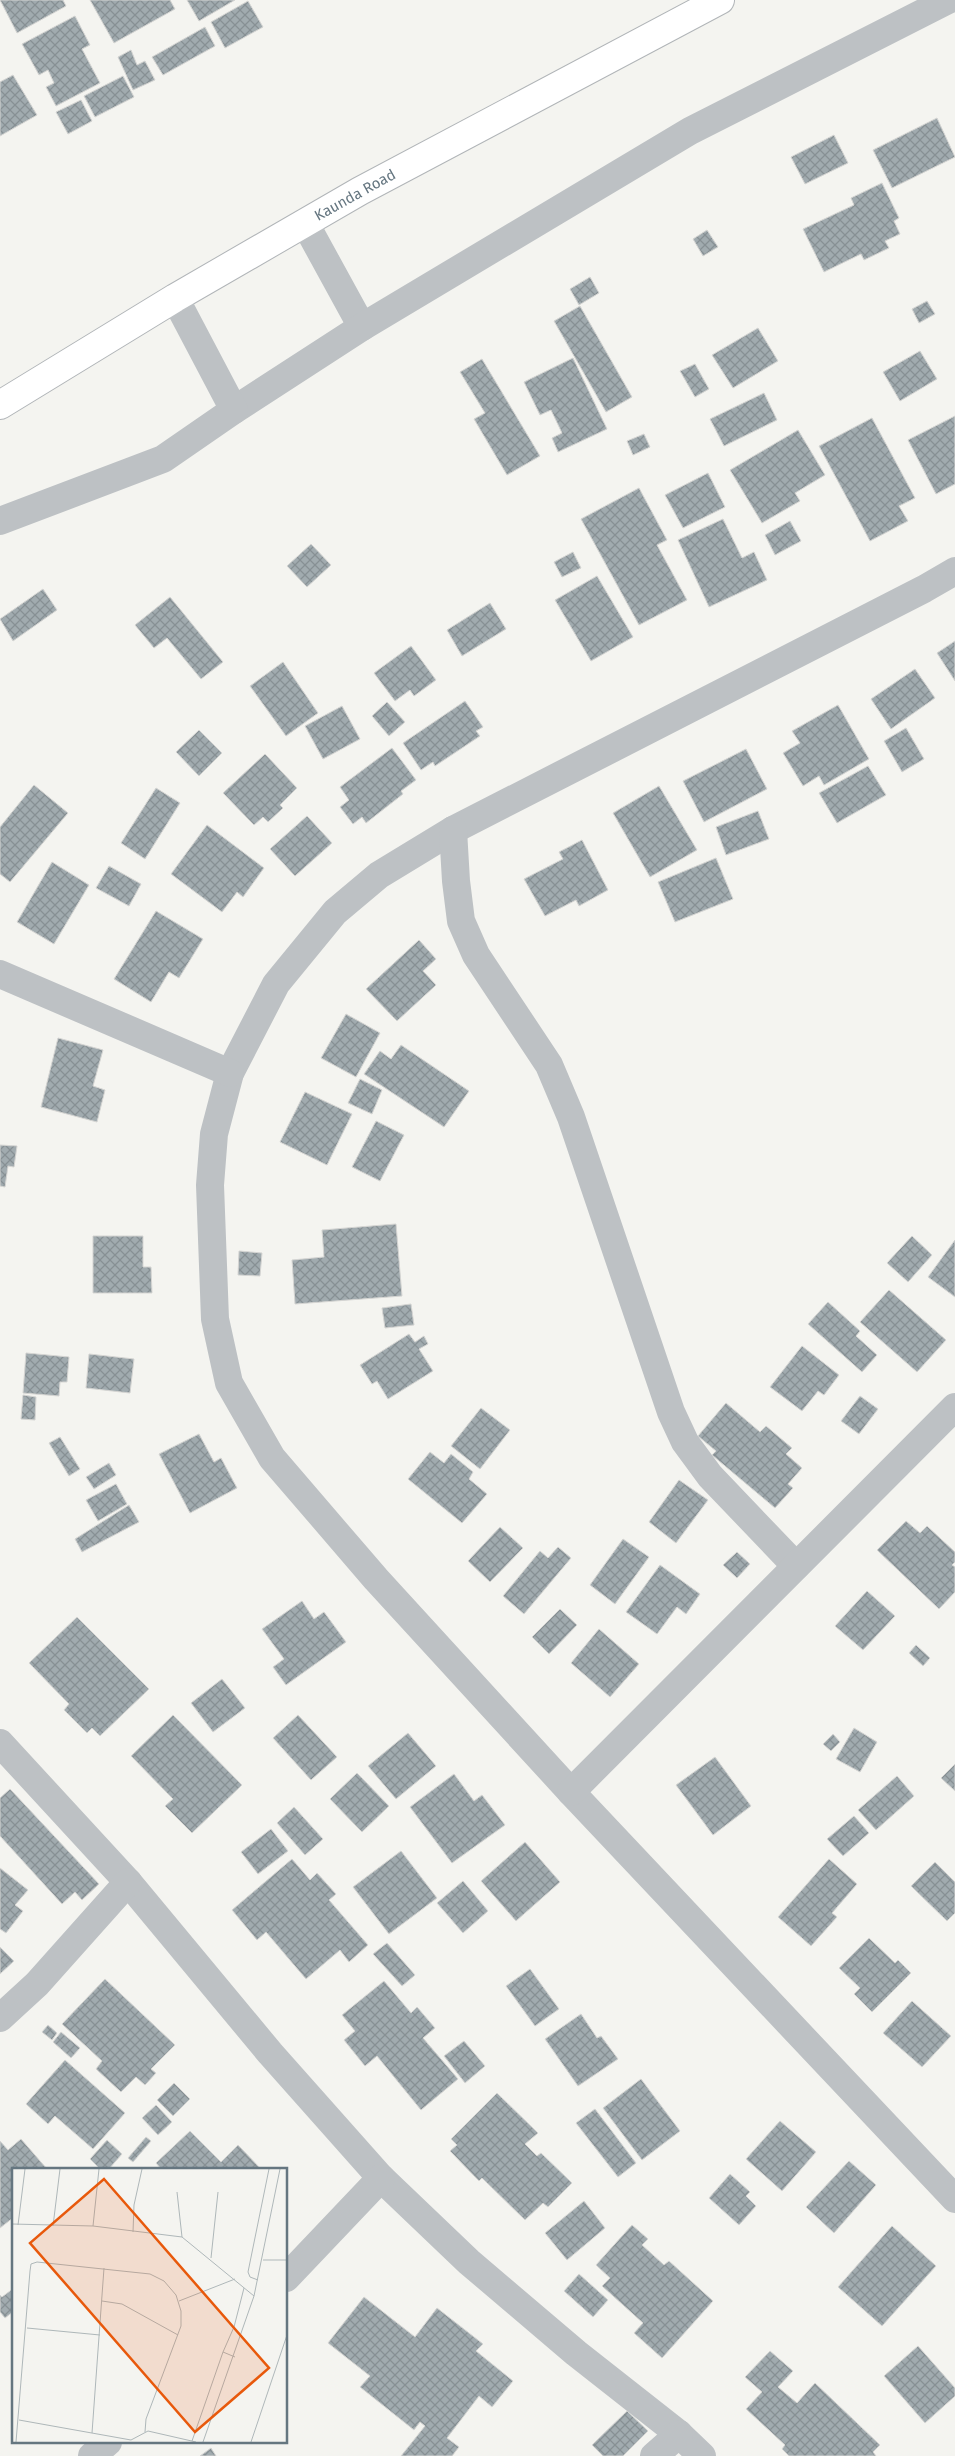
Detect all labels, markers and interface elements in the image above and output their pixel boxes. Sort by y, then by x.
street label: Kaunda Road [311,165,399,225]
inset map [12,2168,288,2444]

